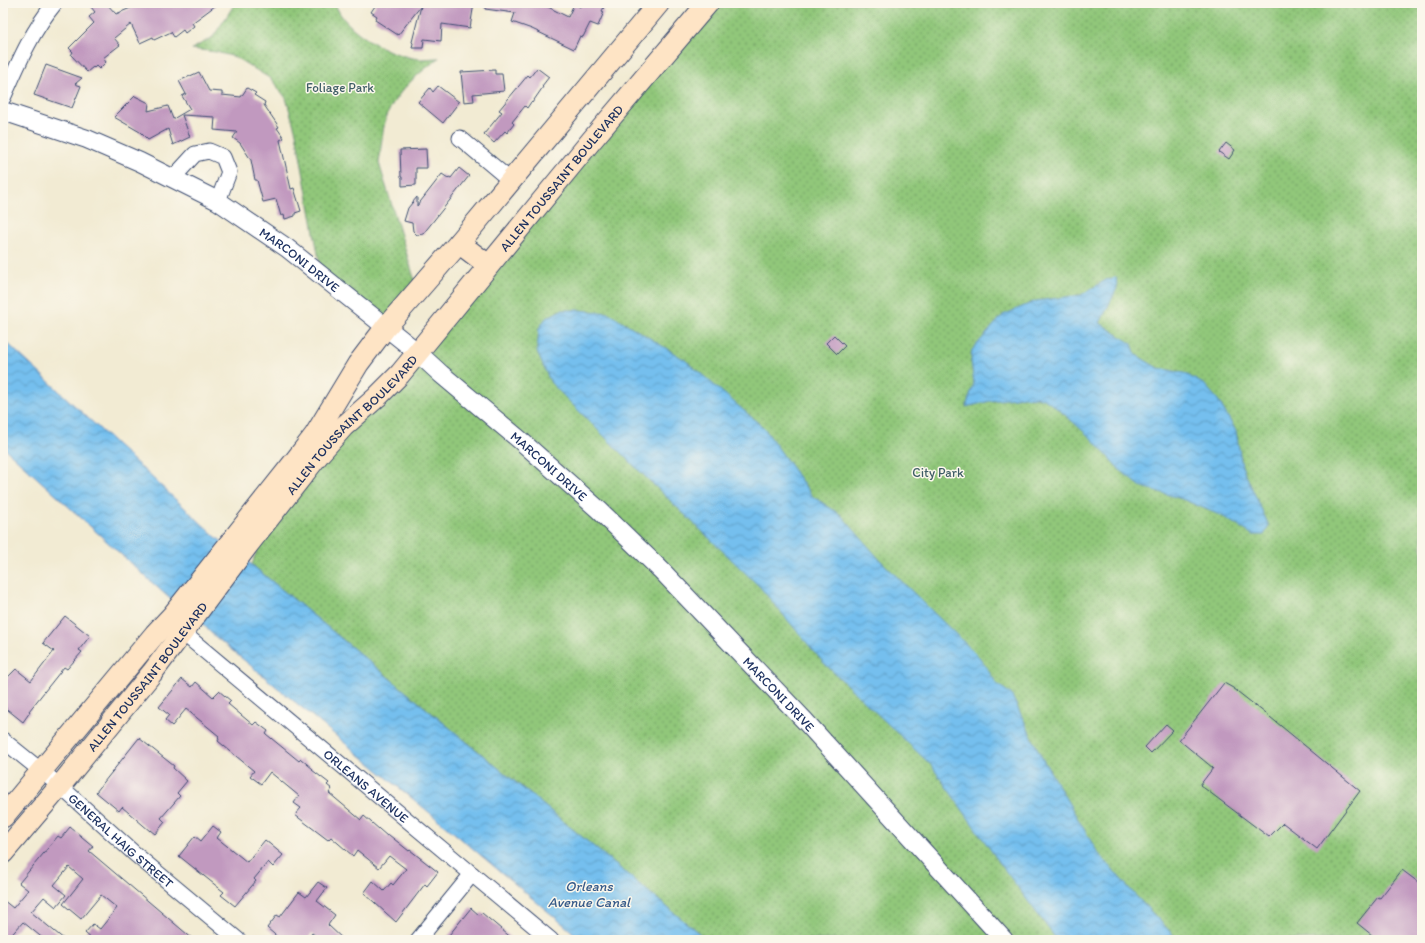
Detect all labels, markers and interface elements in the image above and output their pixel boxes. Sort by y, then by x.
park label: Foliage Park [306,80,374,95]
street label: ALLEN TOUSSAINT BOULEVARD [496,101,626,254]
street label: MARCONI DRIVE [257,224,343,295]
street label: ALLEN TOUSSAINT BOULEVARD [283,351,420,497]
street label: MARCONI DRIVE [508,428,590,504]
park label: City Park [912,465,964,480]
street label: ALLEN TOUSSAINT BOULEVARD [84,598,210,754]
street label: MARCONI DRIVE [740,654,818,734]
street label: ORLEANS AVENUE [321,746,412,826]
street label: GENERAL HAIG STREET [66,790,177,891]
water label: Orleans Avenue Canal [548,878,631,911]

